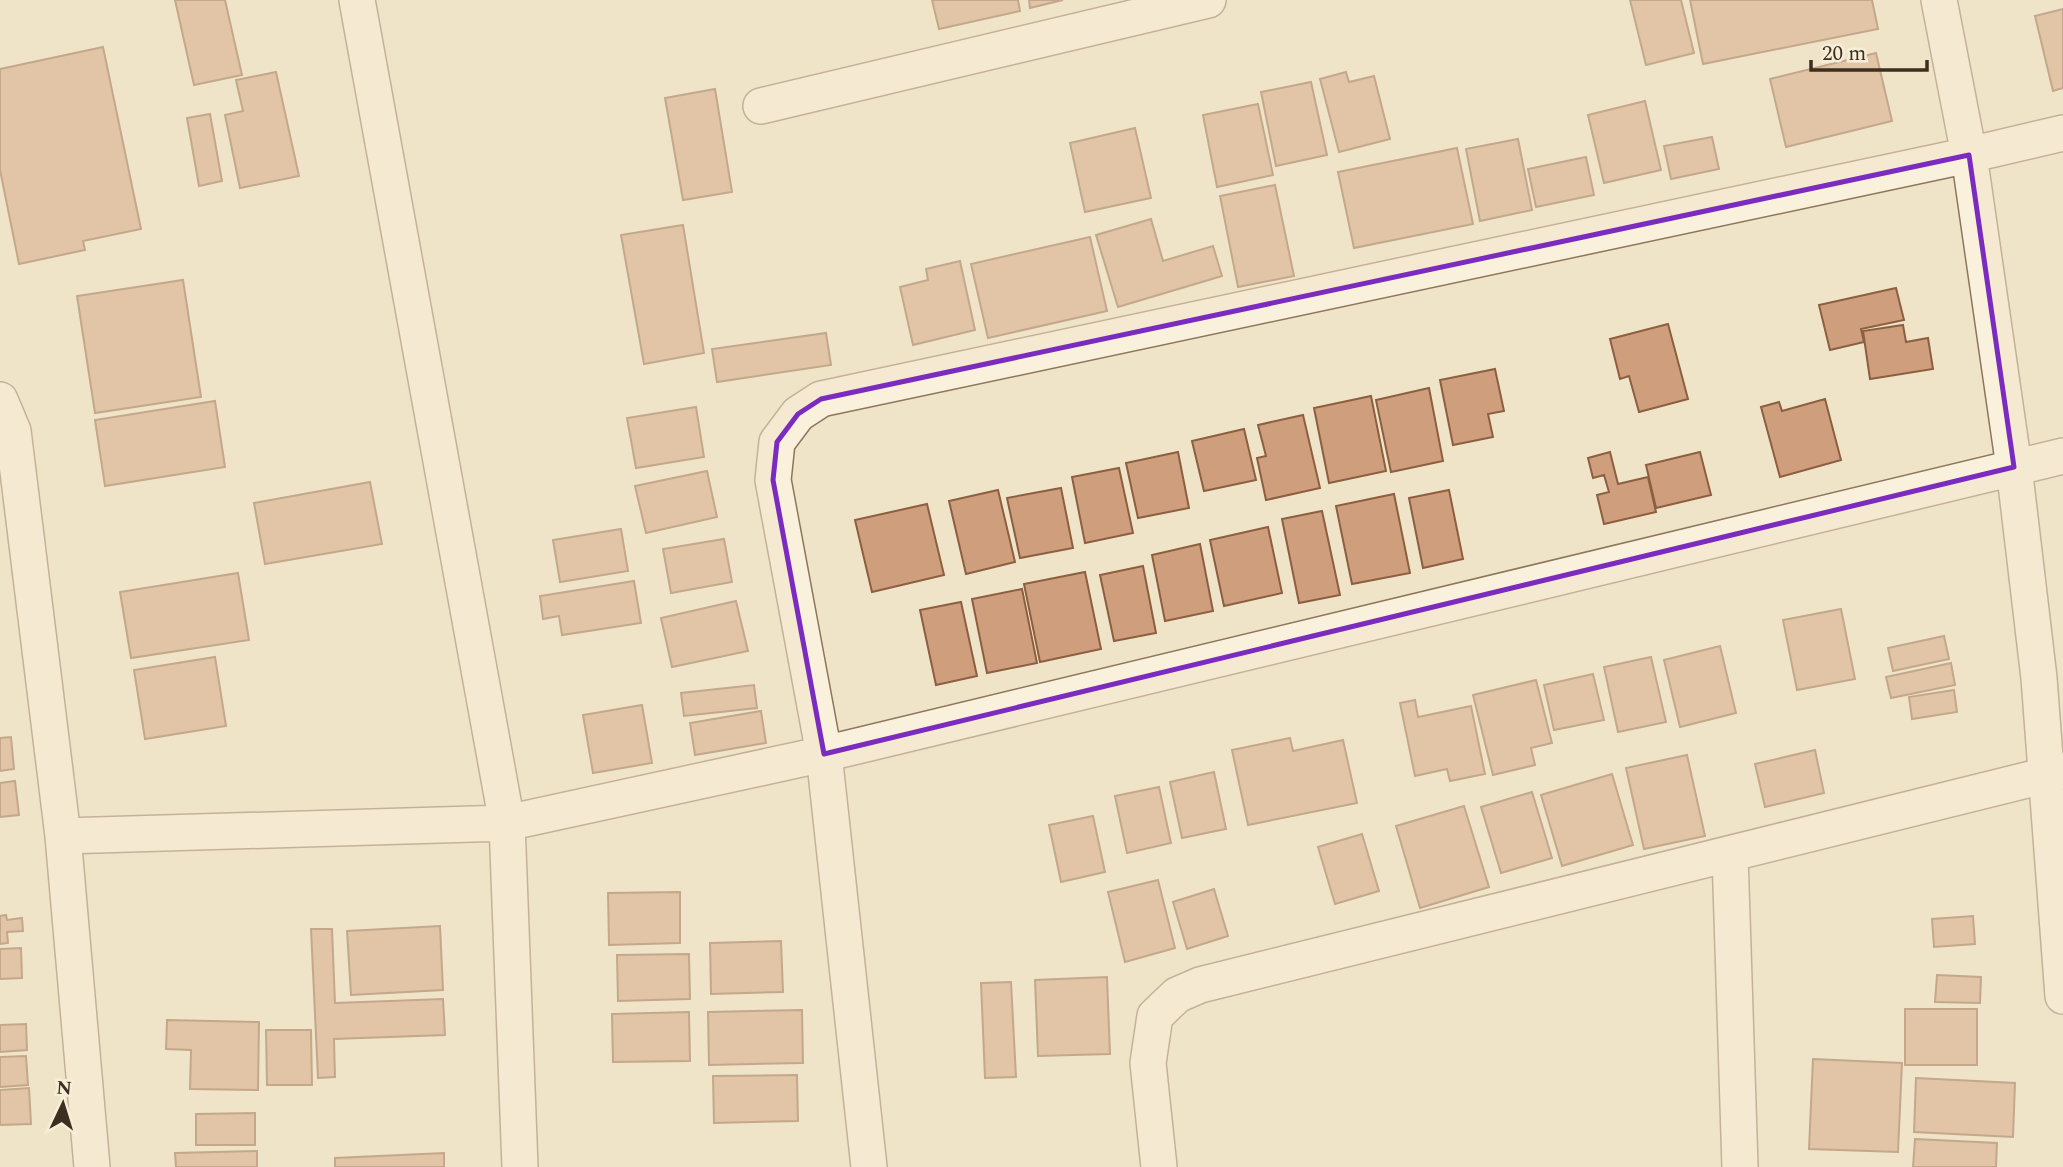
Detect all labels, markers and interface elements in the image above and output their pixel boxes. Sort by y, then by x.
scale bar [1811,28,1926,72]
text: 20 m [1822,38,1866,70]
north arrow [28,1069,98,1139]
text: N [55,1074,73,1104]

